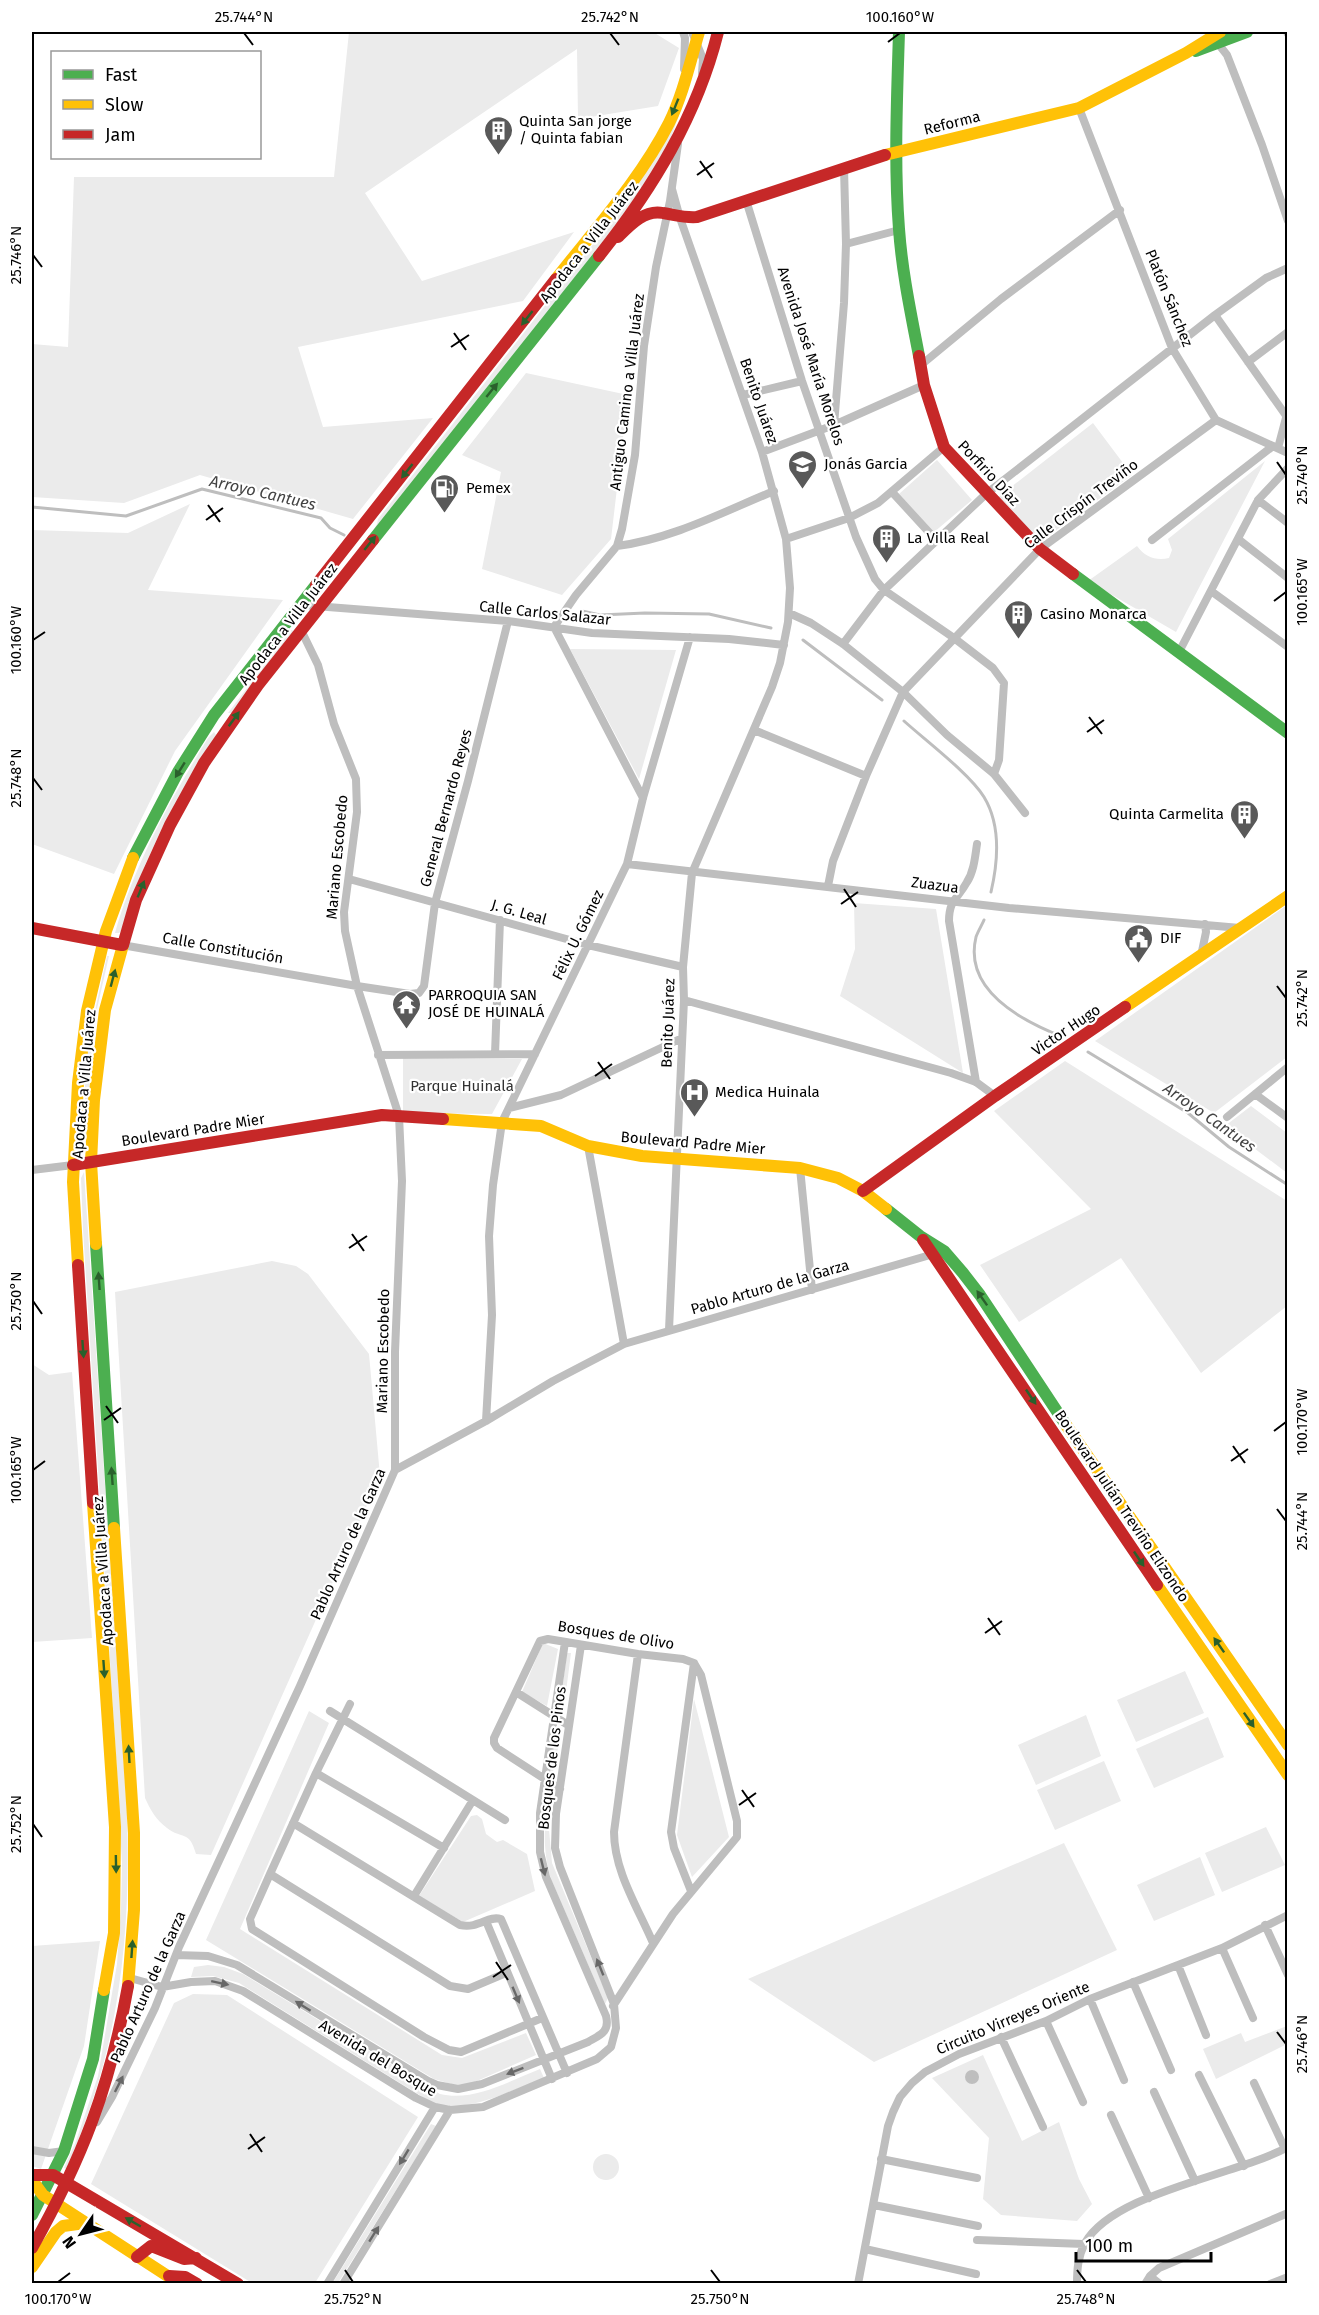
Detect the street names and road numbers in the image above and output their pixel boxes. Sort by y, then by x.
street label: Reforma [922,107,982,139]
street label: Apodaca a Villa Juárez [536,177,642,306]
street label: Platón Sánchez [1141,247,1197,350]
street label: Avenida José María Morelos [774,264,848,448]
street label: Antiguo Camino a Villa Juárez [606,292,648,491]
street label: Benito Juárez [736,356,782,447]
street label: Porfirio Díaz [954,437,1024,510]
street label: Calle Crispín Treviño [1020,455,1142,553]
street label: Apodaca a Villa Juárez [235,559,341,688]
street label: Calle Carlos Salazar [478,597,612,629]
street label: General Bernardo Reyes [416,727,476,889]
street label: Mariano Escobedo [323,794,351,920]
street label: Zuazua [910,873,960,897]
street label: Félix U. Gómez [548,887,608,983]
street label: J. G. Leal [489,896,549,929]
street label: Calle Constitución [161,928,285,968]
street label: Benito Juárez [657,977,679,1068]
street label: Victor Hugo [1028,1001,1104,1059]
street label: Apodaca a Villa Juárez [69,1008,100,1159]
street label: Boulevard Padre Mier [120,1110,266,1150]
street label: Boulevard Padre Mier [620,1128,766,1158]
street label: Pablo Arturo de la Garza [689,1256,851,1318]
street label: Mariano Escobedo [373,1288,393,1414]
street label: Boulevard Julián Treviño Elizondo [1051,1407,1193,1605]
street label: Pablo Arturo de la Garza [306,1465,390,1623]
street label: Apodaca a Villa Juárez [89,1495,117,1646]
street label: Bosques de Olivo [556,1617,676,1653]
street label: Bosques de los Pinos [534,1685,570,1831]
street label: Pablo Arturo de la Garza [106,1908,190,2066]
street label: Circuito Virreyes Oriente [934,1977,1092,2059]
street label: Avenida del Bosque [316,2016,440,2100]

